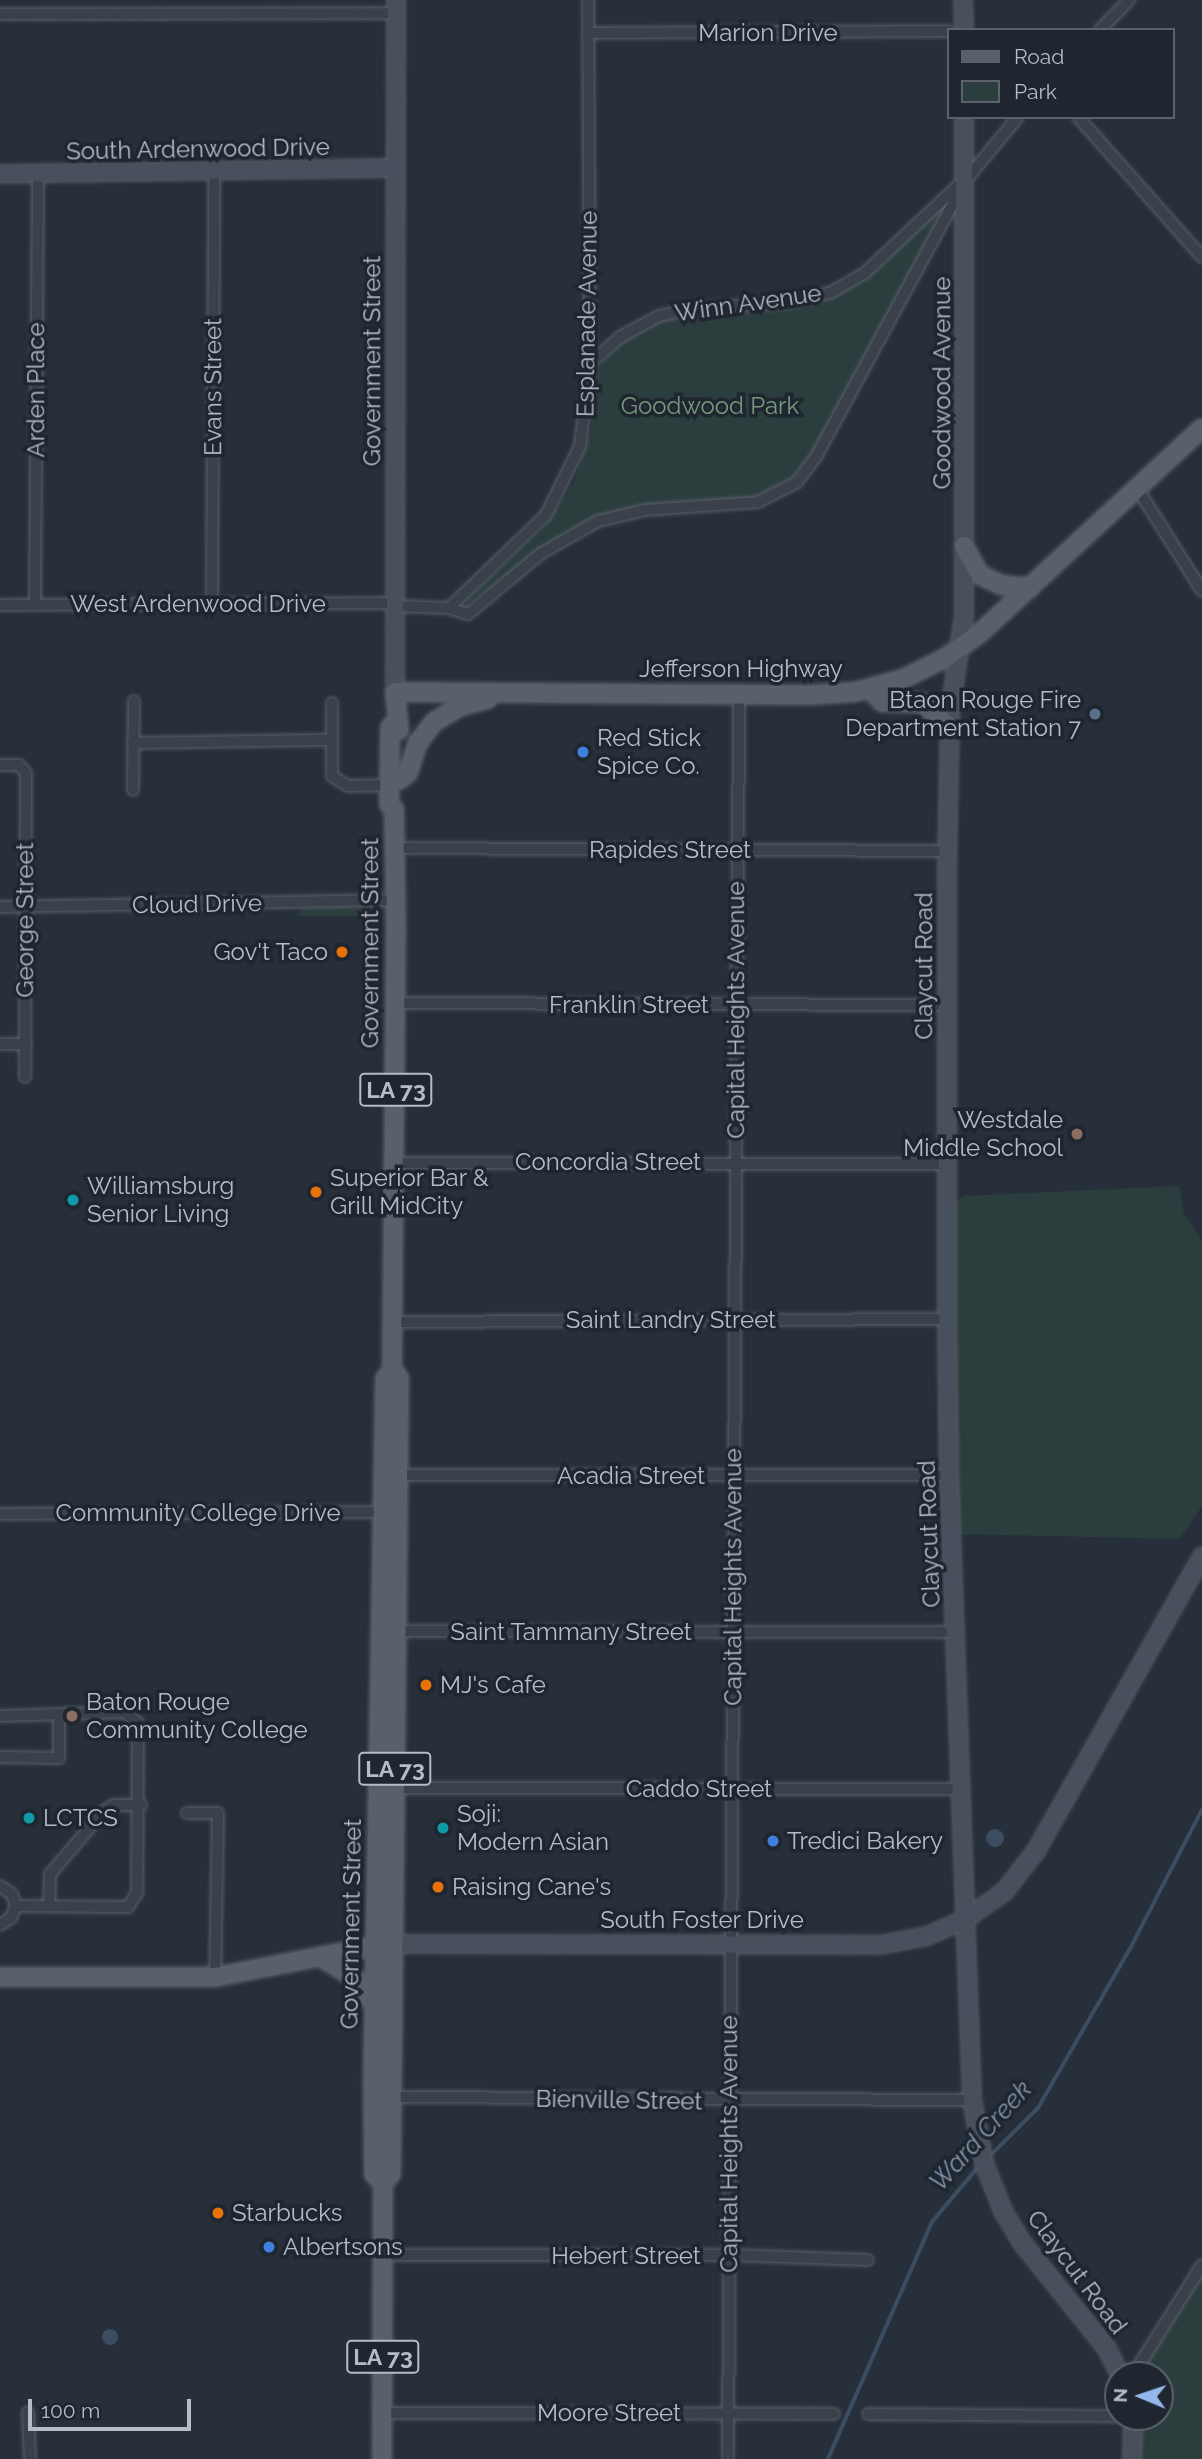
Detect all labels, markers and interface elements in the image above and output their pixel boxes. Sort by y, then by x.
street label: Marion Drive [698,19,838,47]
legend [946,28,1174,119]
text: Road [1014,44,1064,69]
text: Park [1014,79,1057,104]
street label: South Ardenwood Drive [66,132,330,166]
street label: Esplanade Avenue [571,210,603,418]
street label: Government Street [358,256,386,466]
street label: Goodwood Avenue [928,276,956,490]
street label: Winn Avenue [672,278,824,328]
street label: Evans Street [199,318,227,456]
street label: Arden Place [22,322,50,458]
park label: Goodwood Park [621,392,799,420]
street label: West Ardenwood Drive [70,590,326,618]
street label: Jefferson Highway [639,655,843,683]
place label: Btaon Rouge Fire Department Station 7 [845,686,1081,742]
marker: Btaon Rouge Fire Department Station 7 [1087,706,1103,722]
place label: Red Stick Spice Co. [597,724,701,780]
marker: Red Stick Spice Co. [575,744,591,760]
street label: Rapides Street [589,836,751,864]
street label: Government Street [356,838,384,1048]
street label: George Street [11,842,39,998]
street label: Capital Heights Avenue [722,881,750,1139]
street label: Cloud Drive [132,888,262,920]
street label: Claycut Road [910,892,938,1040]
place label: Gov't Taco [213,938,328,966]
marker: Gov't Taco [334,944,350,960]
street label: Franklin Street [549,991,709,1019]
road number: LA 73 [358,1070,434,1110]
place label: Westdale Middle School [903,1106,1063,1162]
marker: Westdale Middle School [1069,1126,1085,1142]
street label: Concordia Street [515,1148,701,1176]
place label: Superior Bar & Grill MidCity [330,1164,490,1220]
place label: Williamsburg Senior Living [87,1172,234,1228]
marker: Superior Bar & Grill MidCity [308,1184,324,1200]
marker: Williamsburg Senior Living [65,1192,81,1208]
street label: Saint Landry Street [566,1306,776,1334]
street label: Capital Heights Avenue [719,1448,747,1706]
street label: Claycut Road [912,1460,946,1608]
street label: Acadia Street [557,1462,705,1490]
street label: Community College Drive [55,1499,341,1527]
street label: Saint Tammany Street [450,1618,692,1646]
place label: MJ's Cafe [440,1671,546,1699]
marker: MJ's Cafe [418,1677,434,1693]
place label: Baton Rouge Community College [86,1688,308,1744]
marker: Baton Rouge Community College [64,1708,80,1724]
road number: LA 73 [356,1750,434,1788]
street label: Caddo Street [626,1775,772,1803]
place label: Soji: Modern Asian [457,1800,610,1856]
place label: LCTCS [43,1804,118,1832]
marker: LCTCS [21,1810,37,1826]
street label: Government Street [335,1818,367,2030]
marker: Soji: Modern Asian [435,1820,451,1836]
place label: Tredici Bakery [787,1827,943,1855]
marker: Tredici Bakery [765,1833,781,1849]
place label: Raising Cane's [452,1873,611,1901]
marker: Raising Cane's [430,1879,446,1895]
street label: South Foster Drive [600,1906,804,1934]
street label: Capital Heights Avenue [715,2015,743,2273]
water label: Ward Creek [923,2074,1039,2198]
street label: Bienville Street [535,2084,703,2116]
place label: Starbucks [232,2199,342,2227]
street label: Claycut Road [1021,2204,1133,2340]
marker: Starbucks [210,2205,226,2221]
place label: Albertsons [283,2233,403,2261]
marker: Albertsons [261,2239,277,2255]
street label: Hebert Street [551,2242,701,2270]
road number: LA 73 [344,2338,422,2376]
north arrow [1104,2361,1174,2431]
scale bar [32,2386,194,2430]
text: N [1109,2388,1131,2403]
text: 100 m [41,2398,100,2423]
street label: Moore Street [537,2399,681,2427]

